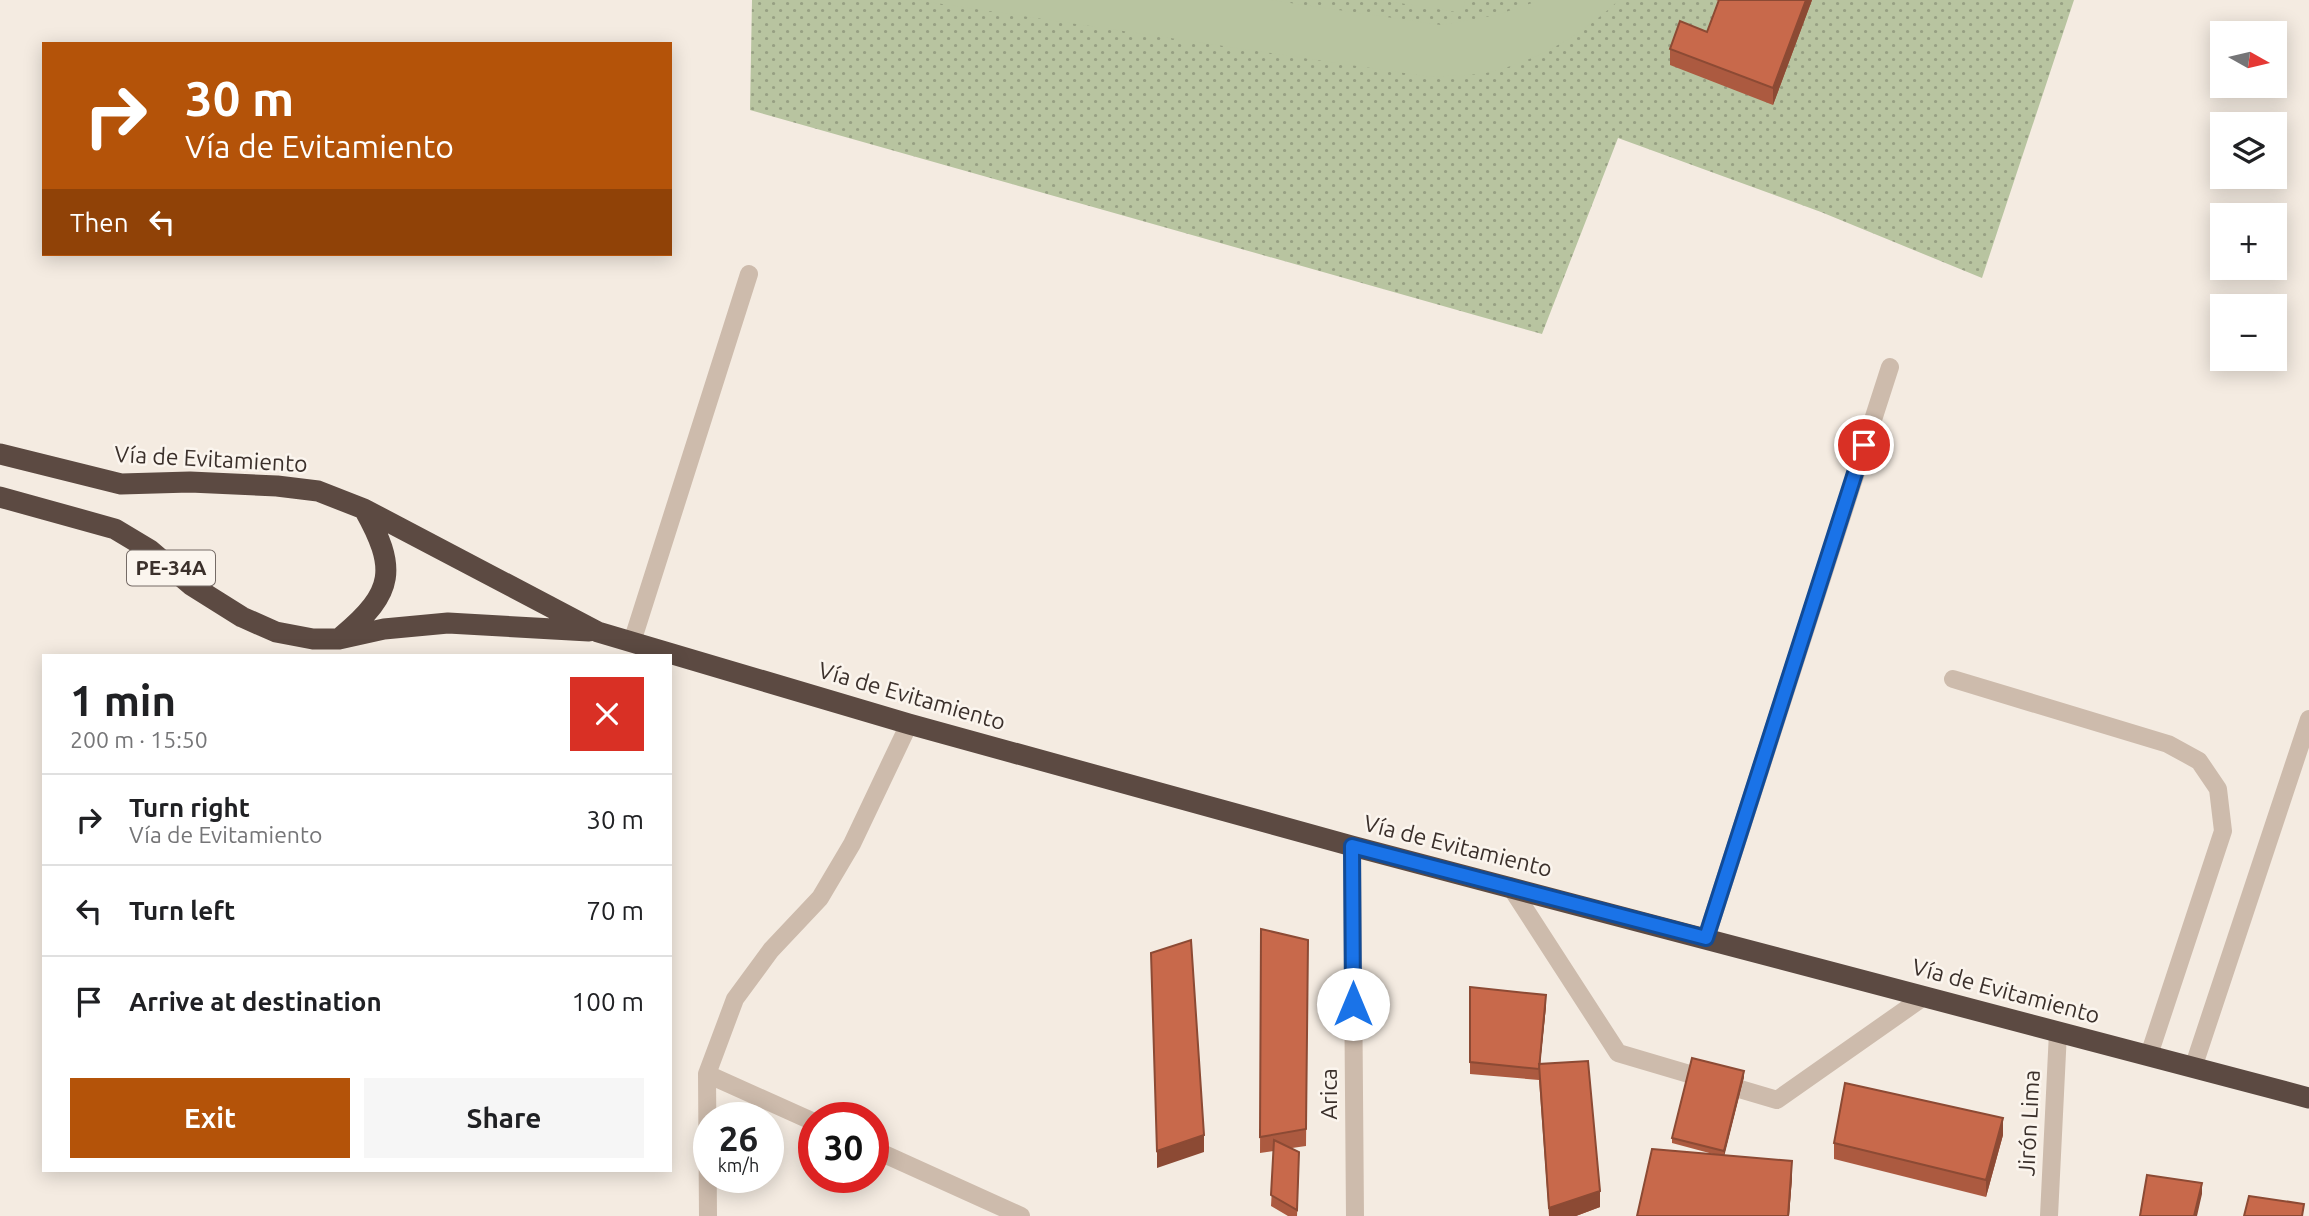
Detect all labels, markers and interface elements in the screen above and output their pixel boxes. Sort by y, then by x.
north arrow [2210,21,2287,98]
map controls [2210,21,2287,371]
icon: right [70,70,161,161]
text: 30 m [185,70,294,125]
button: layers [2210,112,2287,189]
text: Vía de Evitamiento [185,128,454,164]
icon: left [143,203,181,241]
button: + [2210,203,2287,280]
text: Then [70,208,129,237]
button: − [2210,294,2287,371]
pin [1834,415,1894,475]
icon: arrive [1845,426,1883,464]
street label: Vía de Evitamiento [114,441,308,476]
road number: PE-34A [127,550,215,586]
street label: Vía de Evitamiento [816,657,1009,734]
text: 1 min [70,677,176,724]
button: close [570,677,644,751]
text: 200 m · 15:50 [70,727,208,752]
text: Turn right [129,793,250,822]
icon: right [70,801,108,839]
text: 30 m [586,805,644,834]
street label: Vía de Evitamiento [1361,810,1555,881]
text: Vía de Evitamiento [129,822,322,847]
icon: left [70,892,108,930]
text: Turn left [129,896,235,925]
text: 70 m [586,896,644,925]
street label: Vía de Evitamiento [1909,953,2103,1028]
position arrow [1316,967,1390,1041]
icon: arrive [70,983,108,1021]
text: Arrive at destination [129,987,382,1016]
text: 100 m [572,987,644,1016]
street label: Arica [1316,1068,1341,1120]
street label: Jirón Lima [2013,1069,2044,1177]
button: Exit [70,1078,350,1158]
button: Share [364,1078,644,1158]
speed limit sign: 30 [798,1102,889,1193]
text: 26 [719,1118,758,1158]
text: km/h [718,1155,759,1175]

